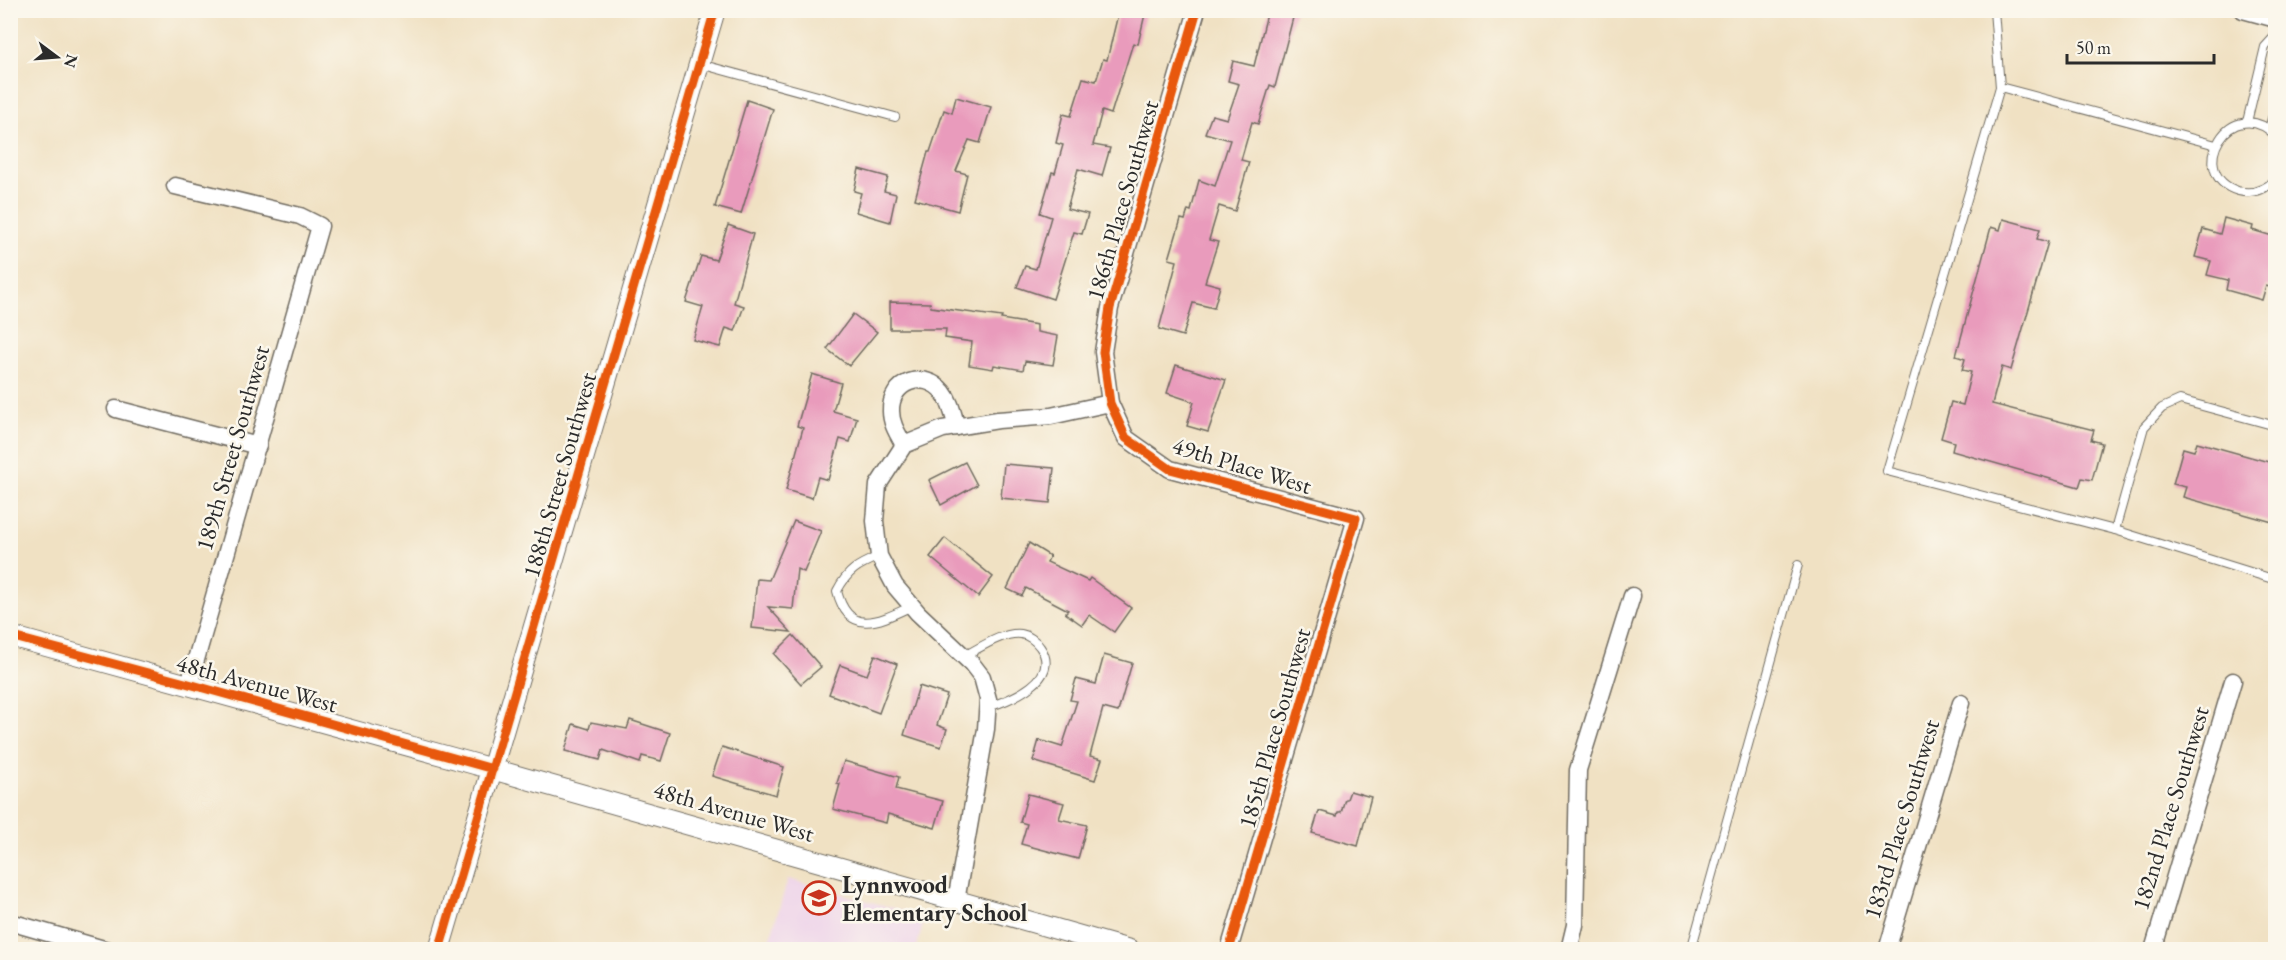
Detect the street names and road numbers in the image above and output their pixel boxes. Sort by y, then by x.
street label: 186th Place Southwest [1079,96,1166,304]
street label: 189th Street Southwest [188,341,276,554]
street label: 188th Street Southwest [515,368,603,581]
street label: 49th Place West [1169,429,1316,501]
street label: 185th Place Southwest [1231,624,1318,832]
street label: 48th Avenue West [173,647,341,720]
street label: 182nd Place Southwest [2124,702,2216,914]
street label: 183rd Place Southwest [1856,715,1946,923]
street label: 48th Avenue West [650,773,818,849]

